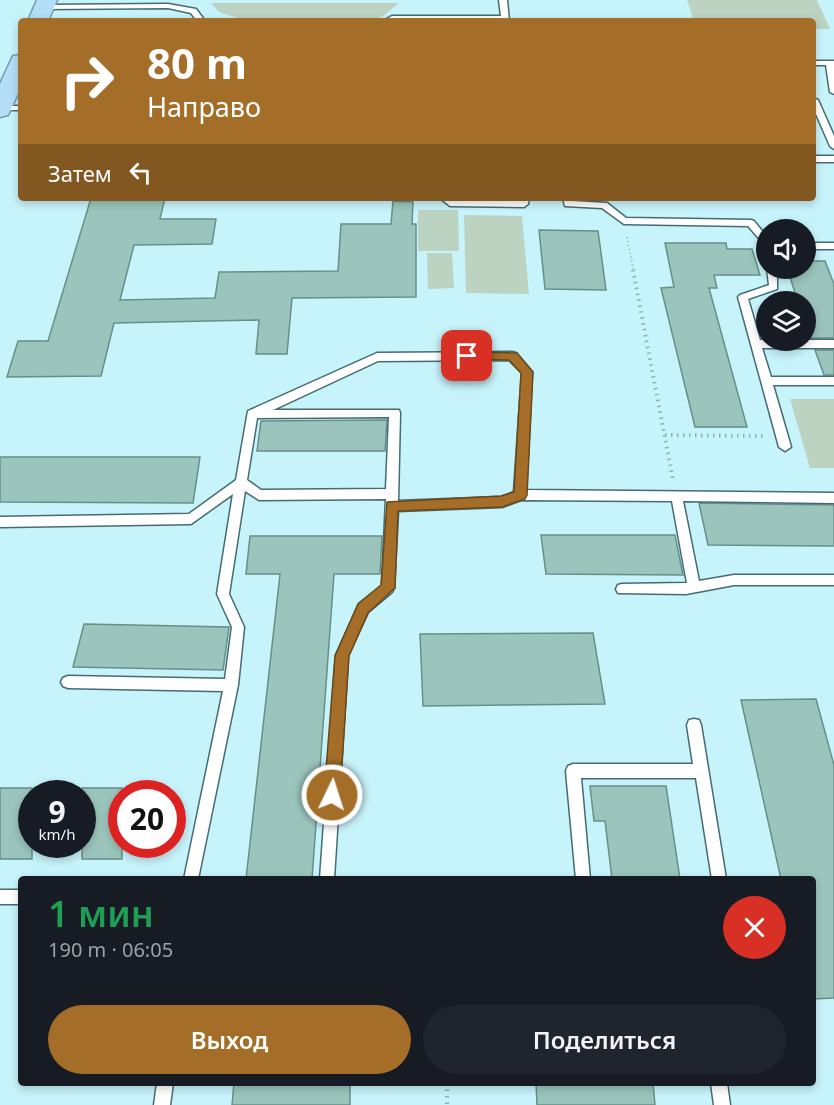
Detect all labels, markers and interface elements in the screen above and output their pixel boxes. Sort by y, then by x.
text: 80 m [147,34,247,91]
icon: right [48,42,126,120]
text: Направо [147,88,261,125]
icon: left [124,156,157,189]
text: Затем [48,158,112,188]
map controls [756,219,816,351]
button: sound [756,219,816,279]
button: layers [756,291,816,351]
pin [441,330,492,381]
icon: arrive [450,339,483,372]
position arrow [300,763,364,827]
speed limit sign: 20 [108,780,186,858]
text: 9 [48,791,66,832]
text: km/h [39,824,75,844]
text: 1 мин [48,889,154,938]
button: close [723,896,786,959]
text: 190 m · 06:05 [48,936,173,963]
button: Выход [48,1005,411,1074]
button: Поделиться [423,1005,786,1074]

